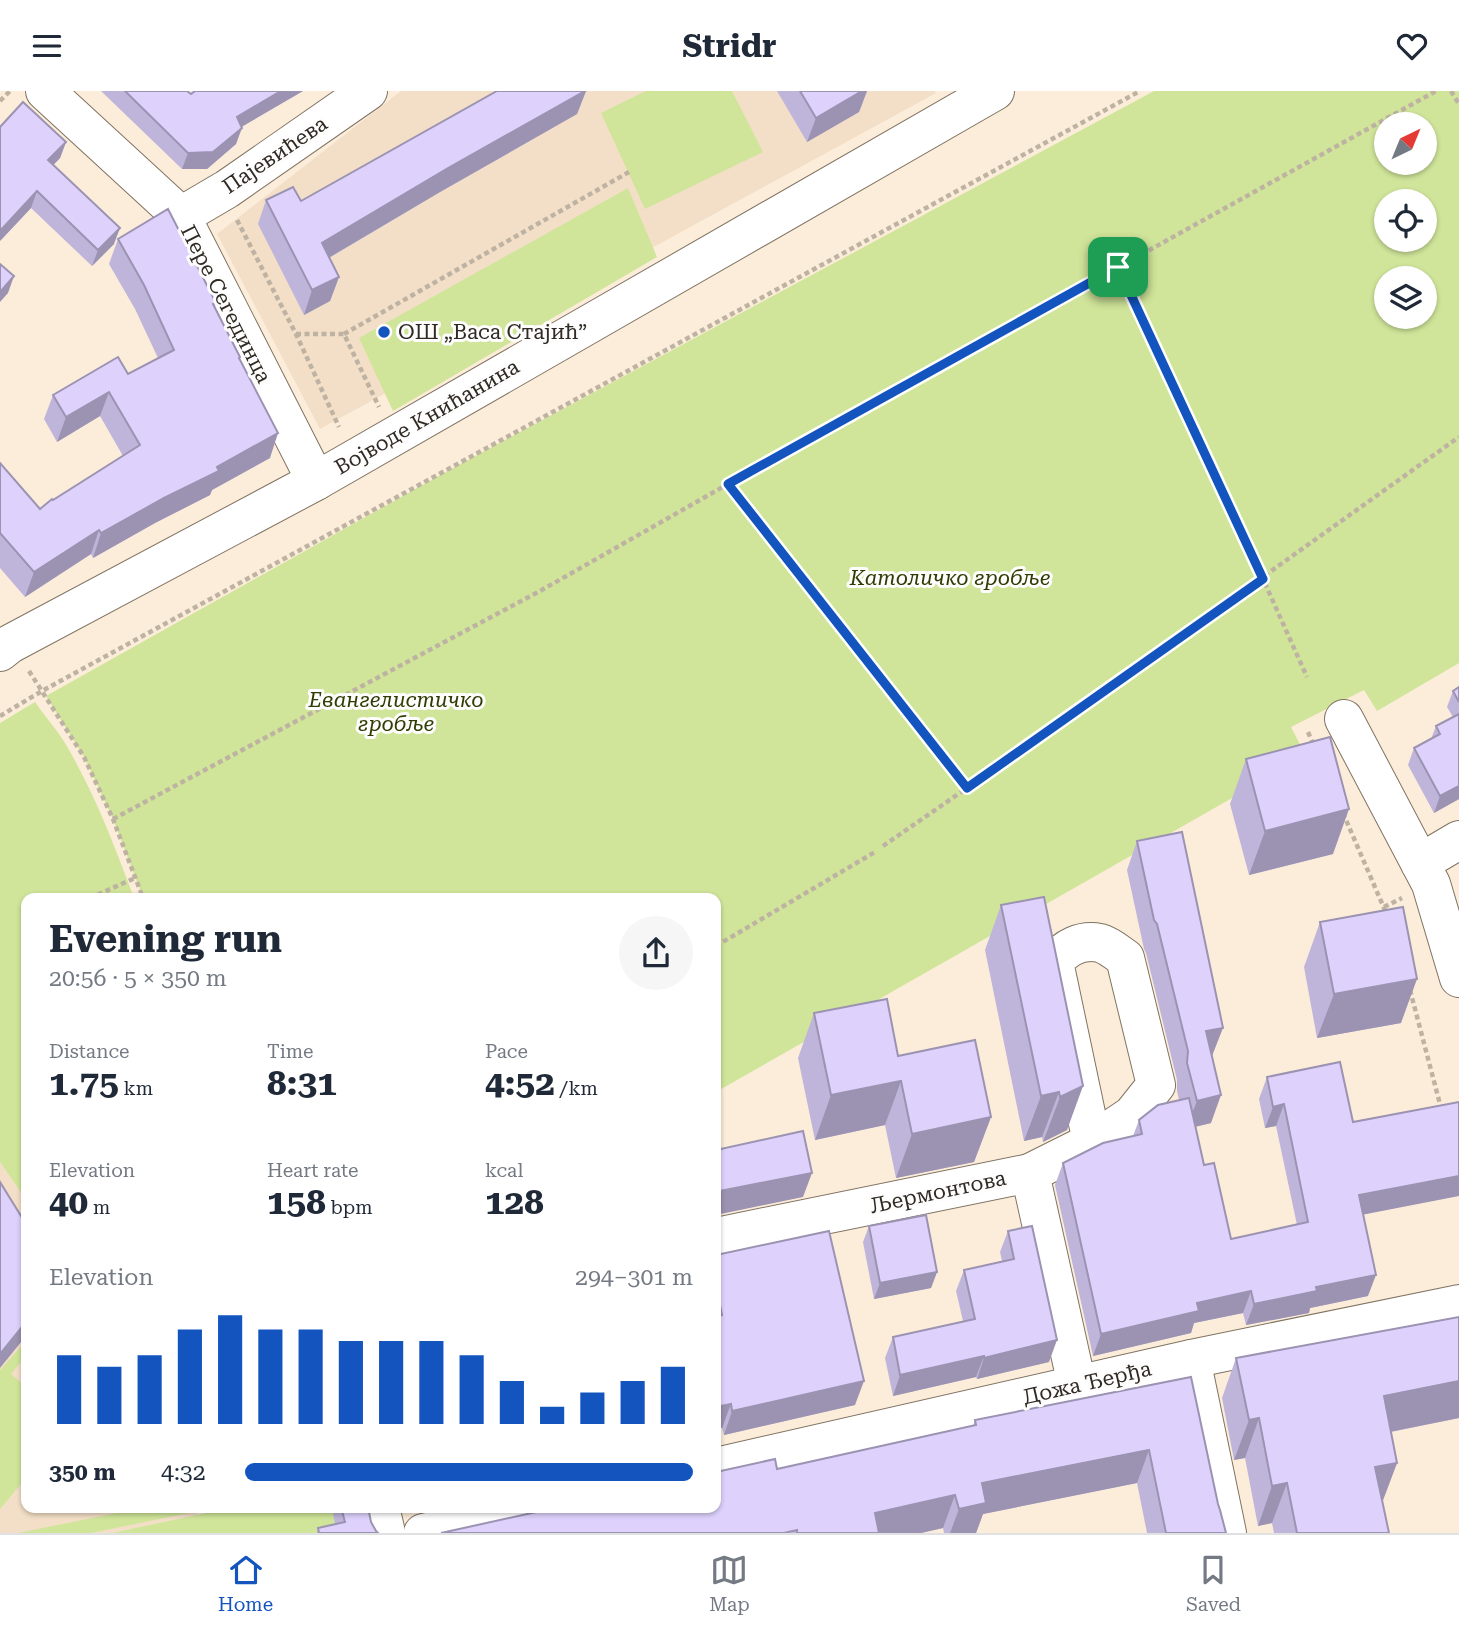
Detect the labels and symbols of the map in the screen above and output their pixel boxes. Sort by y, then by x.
street label: Пајевићева [218,111,332,199]
north arrow [1374,112,1437,175]
street label: Пере Сегединца [176,221,276,387]
pin [1088,237,1148,297]
place label: ОШ „Васа Стајић” [398,320,587,344]
marker: ОШ „Васа Стајић” [376,324,392,340]
street label: Војводе Книћанина [331,354,524,480]
park label: Католичко гробље [849,566,1050,590]
park label: Евангелистичко гробље [308,688,483,736]
street label: Љермонтова [868,1166,1009,1218]
street label: Дожа Ђерђа [1020,1356,1154,1409]

